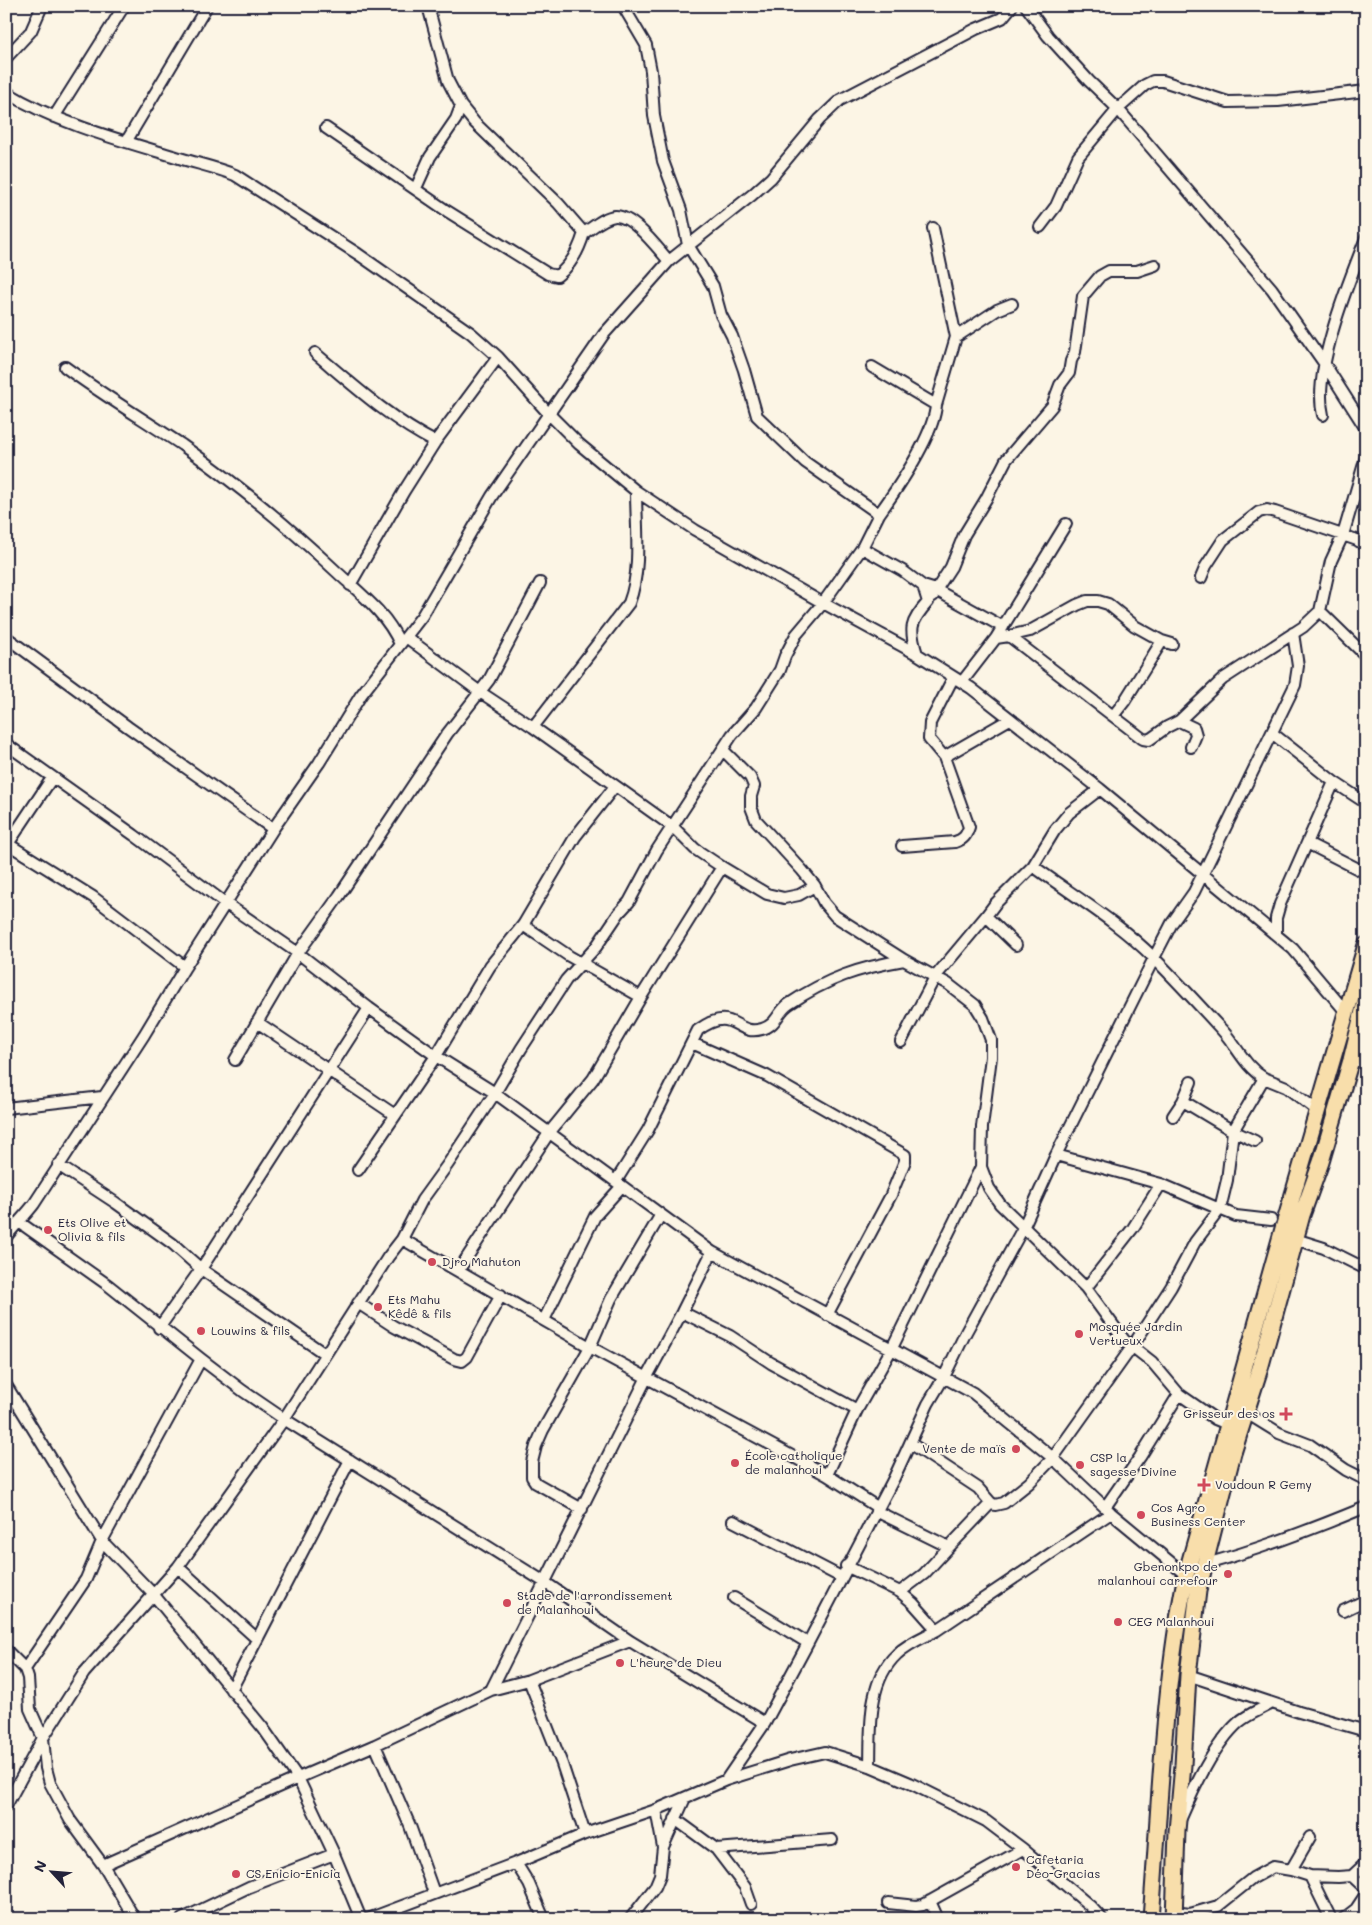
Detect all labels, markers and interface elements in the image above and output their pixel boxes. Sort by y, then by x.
place label: Ets Olive et Olivia & fils [58,1214,126,1244]
marker: Ets Olive et Olivia & fils [42,1224,54,1236]
place label: Djro Mahuton [442,1253,521,1269]
marker: Djro Mahuton [426,1256,438,1268]
place label: Ets Mahu Kêdê & fils [388,1291,451,1321]
marker: Ets Mahu Kêdê & fils [372,1301,384,1313]
place label: Mosquée Jardin Vertueux [1089,1318,1182,1348]
place label: Louwins & fils [211,1322,290,1338]
marker: Louwins & fils [195,1325,207,1337]
marker: Mosquée Jardin Vertueux [1073,1328,1085,1340]
place label: Grisseur des os [1183,1405,1275,1421]
marker: Grisseur des os [1279,1407,1293,1421]
place label: Vente de maïs [922,1440,1006,1456]
marker: Vente de maïs [1010,1443,1022,1455]
place label: École catholique de malanhoui [745,1447,842,1477]
place label: CSP la sagesse Divine [1090,1449,1177,1479]
marker: École catholique de malanhoui [729,1457,741,1469]
marker: CSP la sagesse Divine [1074,1459,1086,1471]
place label: Voudoun R Gemy [1215,1476,1312,1492]
marker: Voudoun R Gemy [1197,1478,1211,1492]
place label: Cos Agro Business Center [1151,1499,1245,1529]
marker: Cos Agro Business Center [1135,1509,1147,1521]
place label: Gbenonkpo de malanhoui carrefour [1097,1558,1218,1588]
marker: Gbenonkpo de malanhoui carrefour [1222,1568,1234,1580]
place label: Stade de l'arrondissement de Malanhoui [517,1587,673,1617]
marker: Stade de l'arrondissement de Malanhoui [501,1597,513,1609]
place label: CEG Malanhoui [1128,1613,1214,1629]
marker: CEG Malanhoui [1112,1616,1124,1628]
place label: L'heure de Dieu [630,1654,722,1670]
marker: L'heure de Dieu [614,1657,626,1669]
north arrow [28,1848,78,1898]
place label: Cafetaria Déo-Gracias [1026,1851,1100,1881]
text: N [29,1857,51,1875]
marker: Cafetaria Déo-Gracias [1010,1861,1022,1873]
place label: CS Enicio-Enicia [246,1865,341,1881]
marker: CS Enicio-Enicia [230,1868,242,1880]

